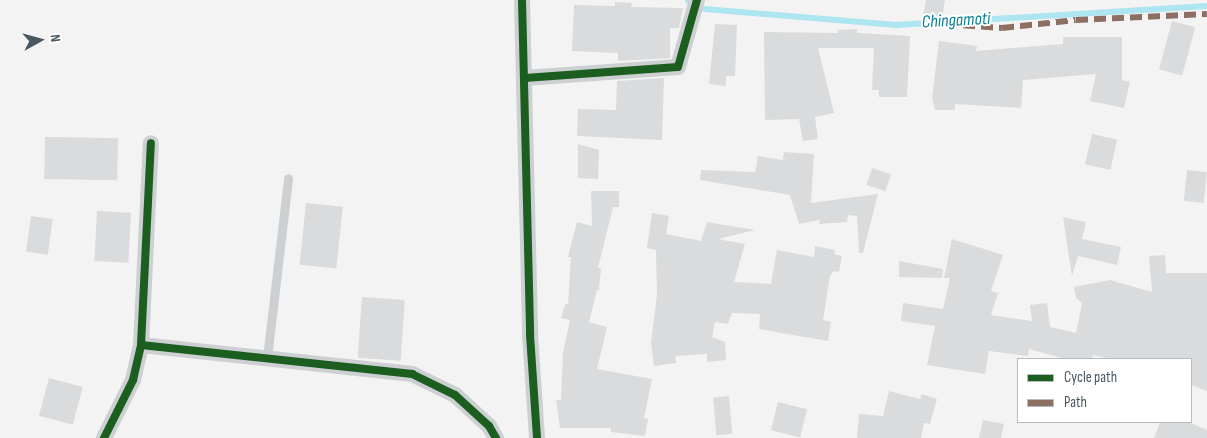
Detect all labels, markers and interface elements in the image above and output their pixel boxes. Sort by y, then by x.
water label: Chingamoti [921,8,991,34]
north arrow [15,15,65,65]
text: N [46,33,64,43]
legend [1017,358,1192,423]
text: Cycle path [1064,368,1117,387]
text: Path [1064,393,1087,412]

